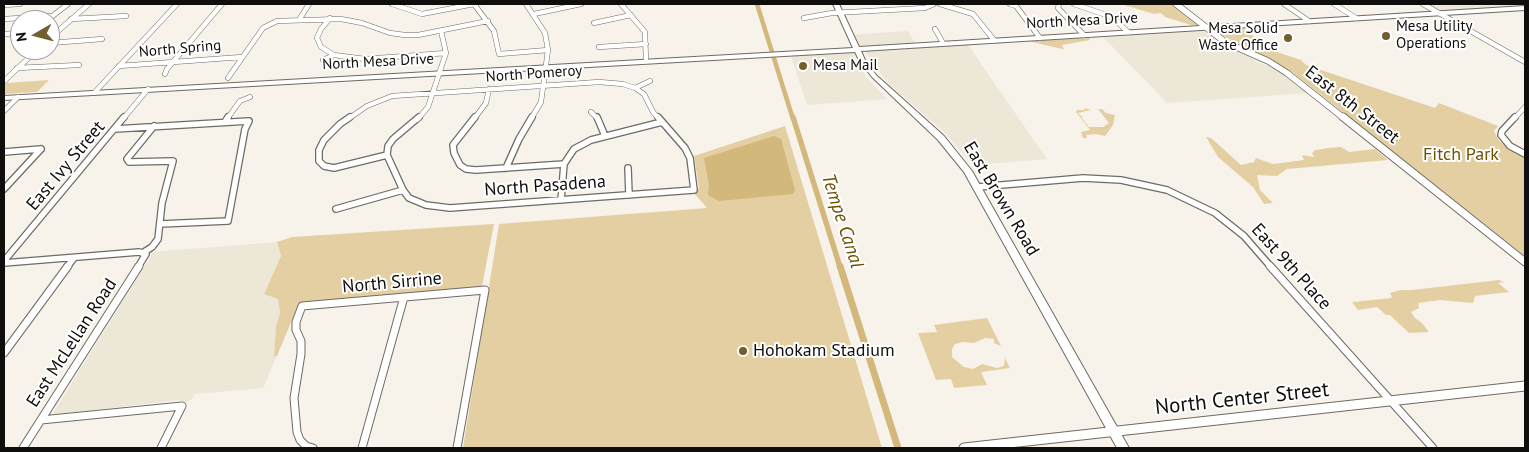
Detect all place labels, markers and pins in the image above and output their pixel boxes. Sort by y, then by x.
place label: Mesa Utility Operations [1396,18,1473,53]
place label: Mesa Solid Waste Office [1199,20,1278,55]
marker: Mesa Utility Operations [1380,30,1392,42]
marker: Mesa Solid Waste Office [1282,32,1294,44]
place label: Mesa Mail [813,57,878,75]
marker: Mesa Mail [797,60,809,72]
place label: Hohokam Stadium [753,340,895,362]
marker: Hohokam Stadium [737,345,749,357]

